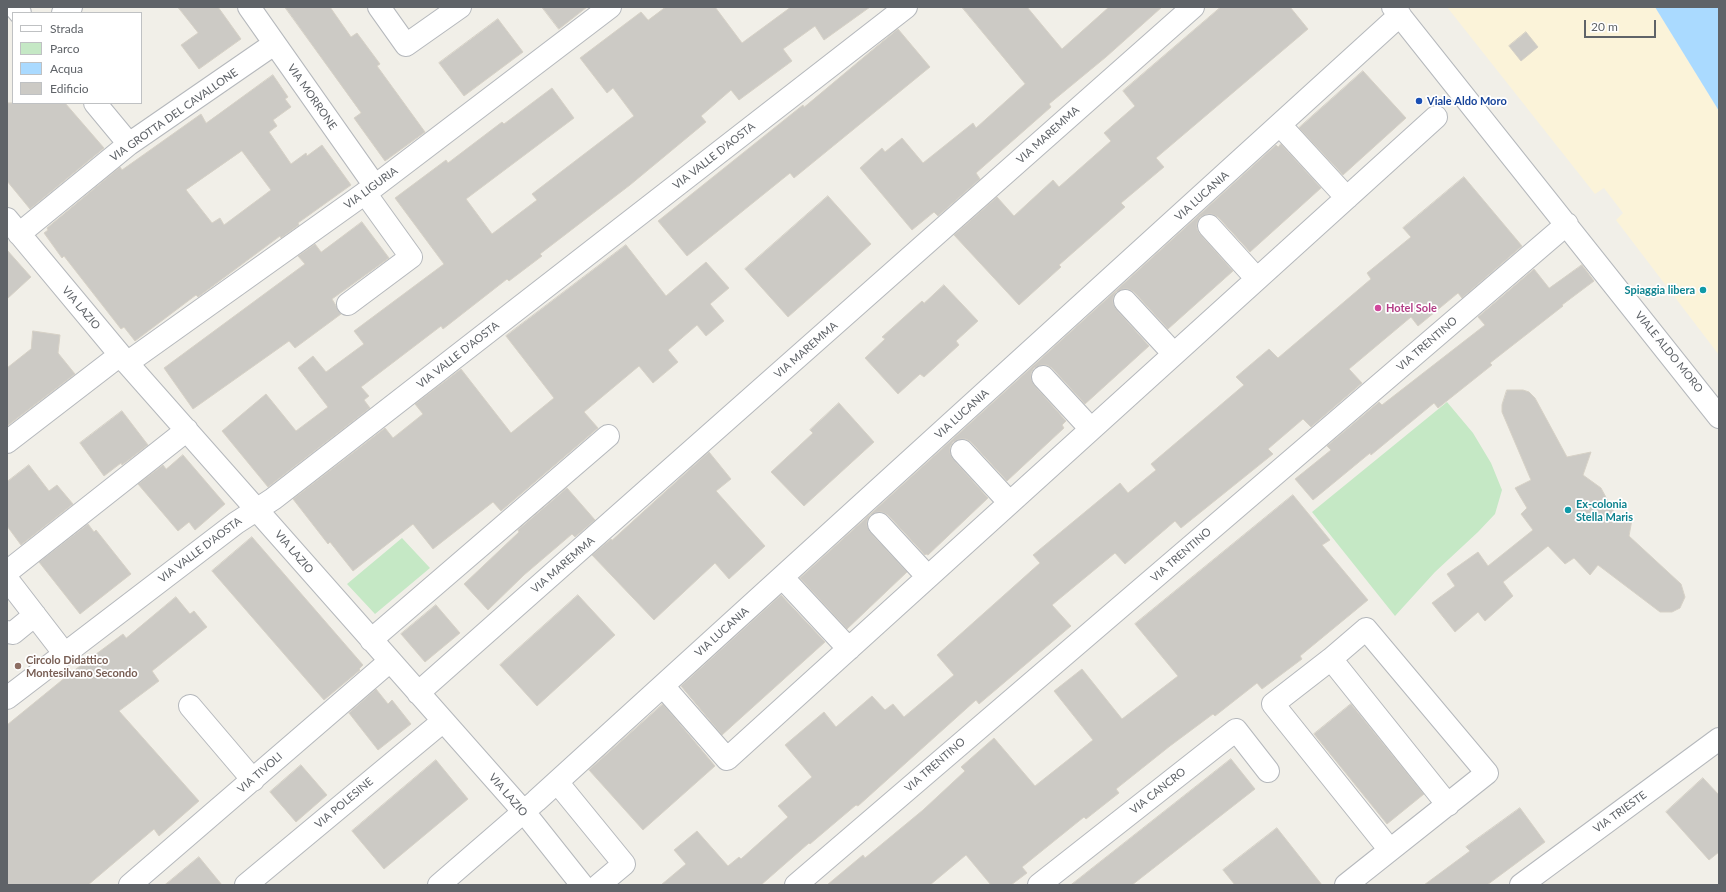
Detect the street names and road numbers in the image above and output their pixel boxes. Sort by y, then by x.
street label: VIA MORRONE [284,62,340,132]
street label: VIA GROTTA DEL CAVALLONE [108,66,240,164]
street label: VIA MAREMMA [1014,103,1082,167]
street label: VIA VALLE D'AOSTA [670,120,758,192]
street label: VIA LIGURIA [342,164,400,212]
street label: VIA LUCANIA [1172,168,1232,224]
street label: VIA LAZIO [59,284,103,332]
street label: VIALE ALDO MORO [1632,309,1706,395]
street label: VIA TRENTINO [1394,314,1460,374]
street label: VIA VALLE D'AOSTA [414,319,502,391]
street label: VIA MAREMMA [772,319,840,381]
street label: VIA LUCANIA [932,386,992,442]
street label: VIA VALLE D'AOSTA [156,514,244,586]
street label: VIA TRENTINO [1148,525,1214,585]
street label: VIA LAZIO [272,528,316,576]
street label: VIA MAREMMA [529,534,597,596]
street label: VIA LUCANIA [692,604,752,660]
street label: VIA TRENTINO [902,735,968,795]
street label: VIA TIVOLI [235,750,285,796]
street label: VIA CANCRO [1128,765,1188,817]
street label: VIA LAZIO [486,771,530,819]
street label: VIA POLESINE [312,775,376,831]
street label: VIA TRIESTE [1591,788,1649,836]

